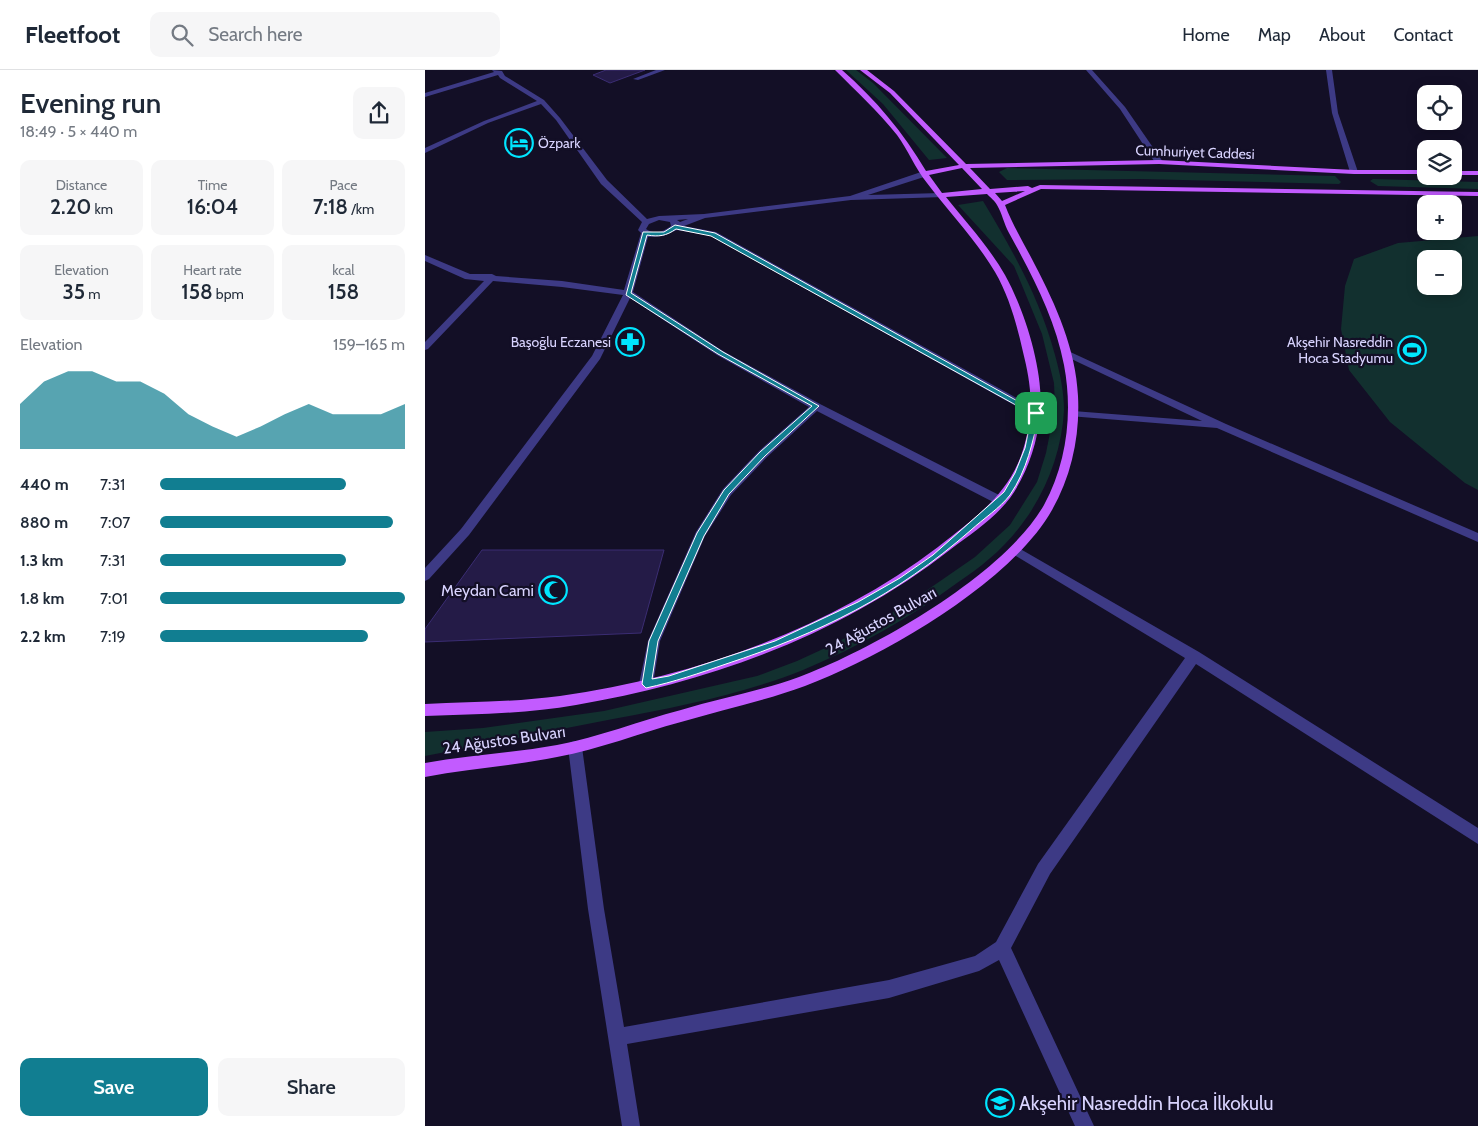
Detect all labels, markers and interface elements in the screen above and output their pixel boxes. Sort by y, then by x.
search box [150,12,500,57]
text: Fleetfoot [25,20,120,49]
icon: search [168,21,196,49]
text: Search here [208,23,303,46]
text: Home [1182,24,1230,46]
text: Map [1258,24,1291,46]
text: About [1319,24,1365,46]
text: Contact [1393,24,1453,46]
map controls [1417,85,1462,295]
button: locate [1417,85,1462,130]
text: Evening run [20,86,161,120]
button: share [353,87,405,139]
text: 18:49 · 5 × 440 m [20,122,137,141]
hotel icon: Özpark [504,128,534,158]
place label: Özpark [538,134,581,152]
button: layers [1417,140,1462,185]
street label: Cumhuriyet Caddesi [1135,141,1255,163]
text: Distance [56,176,107,194]
text: Time [198,176,227,194]
text: Pace [330,176,357,194]
text: 2.20 [50,194,91,219]
text: 16:04 [187,194,238,219]
text: 7:18 [313,194,348,219]
button: + [1417,195,1462,240]
text: km [91,200,113,218]
text: /km [348,200,374,218]
button: − [1417,250,1462,295]
text: Elevation [54,261,109,279]
text: Heart rate [183,261,242,279]
text: kcal [332,261,355,279]
text: 35 [62,279,85,304]
text: 158 [181,279,213,304]
text: 158 [328,279,359,304]
text: m [85,285,101,303]
text: bpm [213,285,244,303]
pharmacy icon: Başoğlu Eczanesi [615,327,645,357]
place label: Başoğlu Eczanesi [511,333,611,351]
place label: Akşehir Nasreddin Hoca Stadyumu [1287,333,1393,367]
text: Elevation [20,335,83,354]
text: 159–165 m [333,335,405,354]
sports icon: Akşehir Nasreddin Hoca Stadyumu [1397,335,1427,365]
pin [1015,392,1057,434]
icon: arrive [1022,399,1050,427]
text: 440 m [20,475,69,494]
text: 7:31 [100,475,125,494]
text: 880 m [20,513,68,532]
text: 7:07 [100,513,130,532]
text: 1.3 km [20,551,63,570]
text: 7:31 [100,551,125,570]
mosque icon: Meydan Cami [538,575,568,605]
place label: Meydan Cami [441,581,534,600]
street label: 24 Ağustos Bulvarı [822,583,940,659]
text: 1.8 km [20,589,64,608]
text: 7:01 [100,589,128,608]
text: 2.2 km [20,627,66,646]
text: 7:19 [100,627,126,646]
street label: 24 Ağustos Bulvarı [441,722,567,758]
button: Save [20,1058,208,1116]
button: Share [218,1058,405,1116]
school or university icon: Akşehir Nasreddin Hoca İlkokulu [985,1088,1015,1118]
place label: Akşehir Nasreddin Hoca İlkokulu [1019,1092,1274,1115]

